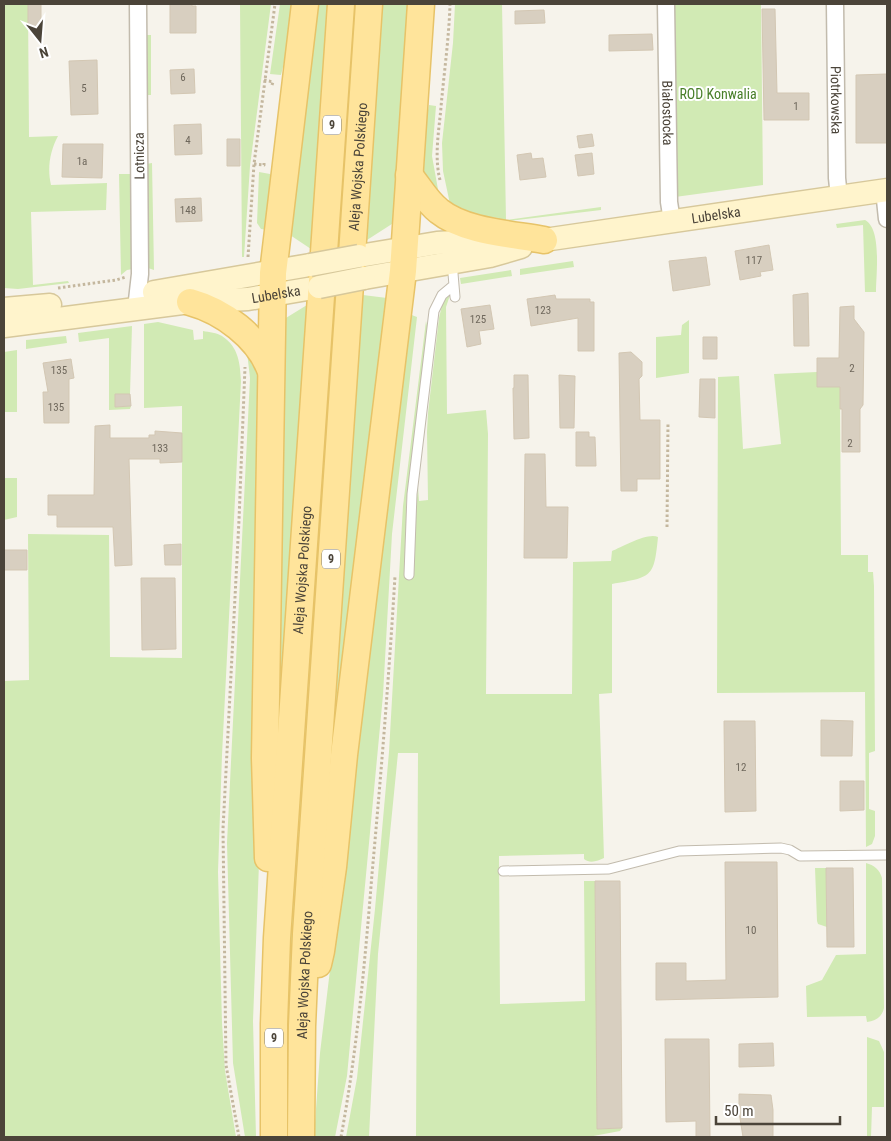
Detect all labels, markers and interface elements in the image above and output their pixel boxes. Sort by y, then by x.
north arrow [15,15,65,65]
text: N [37,44,50,61]
street label: Piotrkowska [828,66,844,134]
house number: 6 [180,71,186,84]
street label: Białostocka [659,80,676,146]
house number: 5 [81,82,87,95]
park label: ROD Konwalia [679,86,757,102]
house number: 1 [793,100,799,113]
street label: Aleja Wojska Polskiego [346,102,370,232]
road number: 9 [323,116,341,134]
street label: Lotnicza [131,132,147,180]
house number: 4 [185,134,191,147]
house number: 1a [77,155,87,168]
street label: Lubelska [690,203,742,226]
house number: 148 [180,204,196,217]
house number: 117 [746,254,762,267]
street label: Lubelska [250,282,302,306]
house number: 123 [535,304,551,317]
house number: 125 [470,313,486,326]
house number: 2 [849,362,855,375]
house number: 135 [51,364,67,377]
house number: 135 [48,401,64,414]
house number: 2 [847,437,853,450]
house number: 133 [152,442,168,455]
street label: Aleja Wojska Polskiego [290,505,315,635]
road number: 9 [322,550,340,568]
house number: 12 [736,761,746,774]
street label: Aleja Wojska Polskiego [294,910,316,1039]
house number: 10 [746,924,756,937]
road number: 9 [265,1028,283,1048]
scale bar [716,1094,840,1126]
text: 50 m [724,1102,754,1120]

